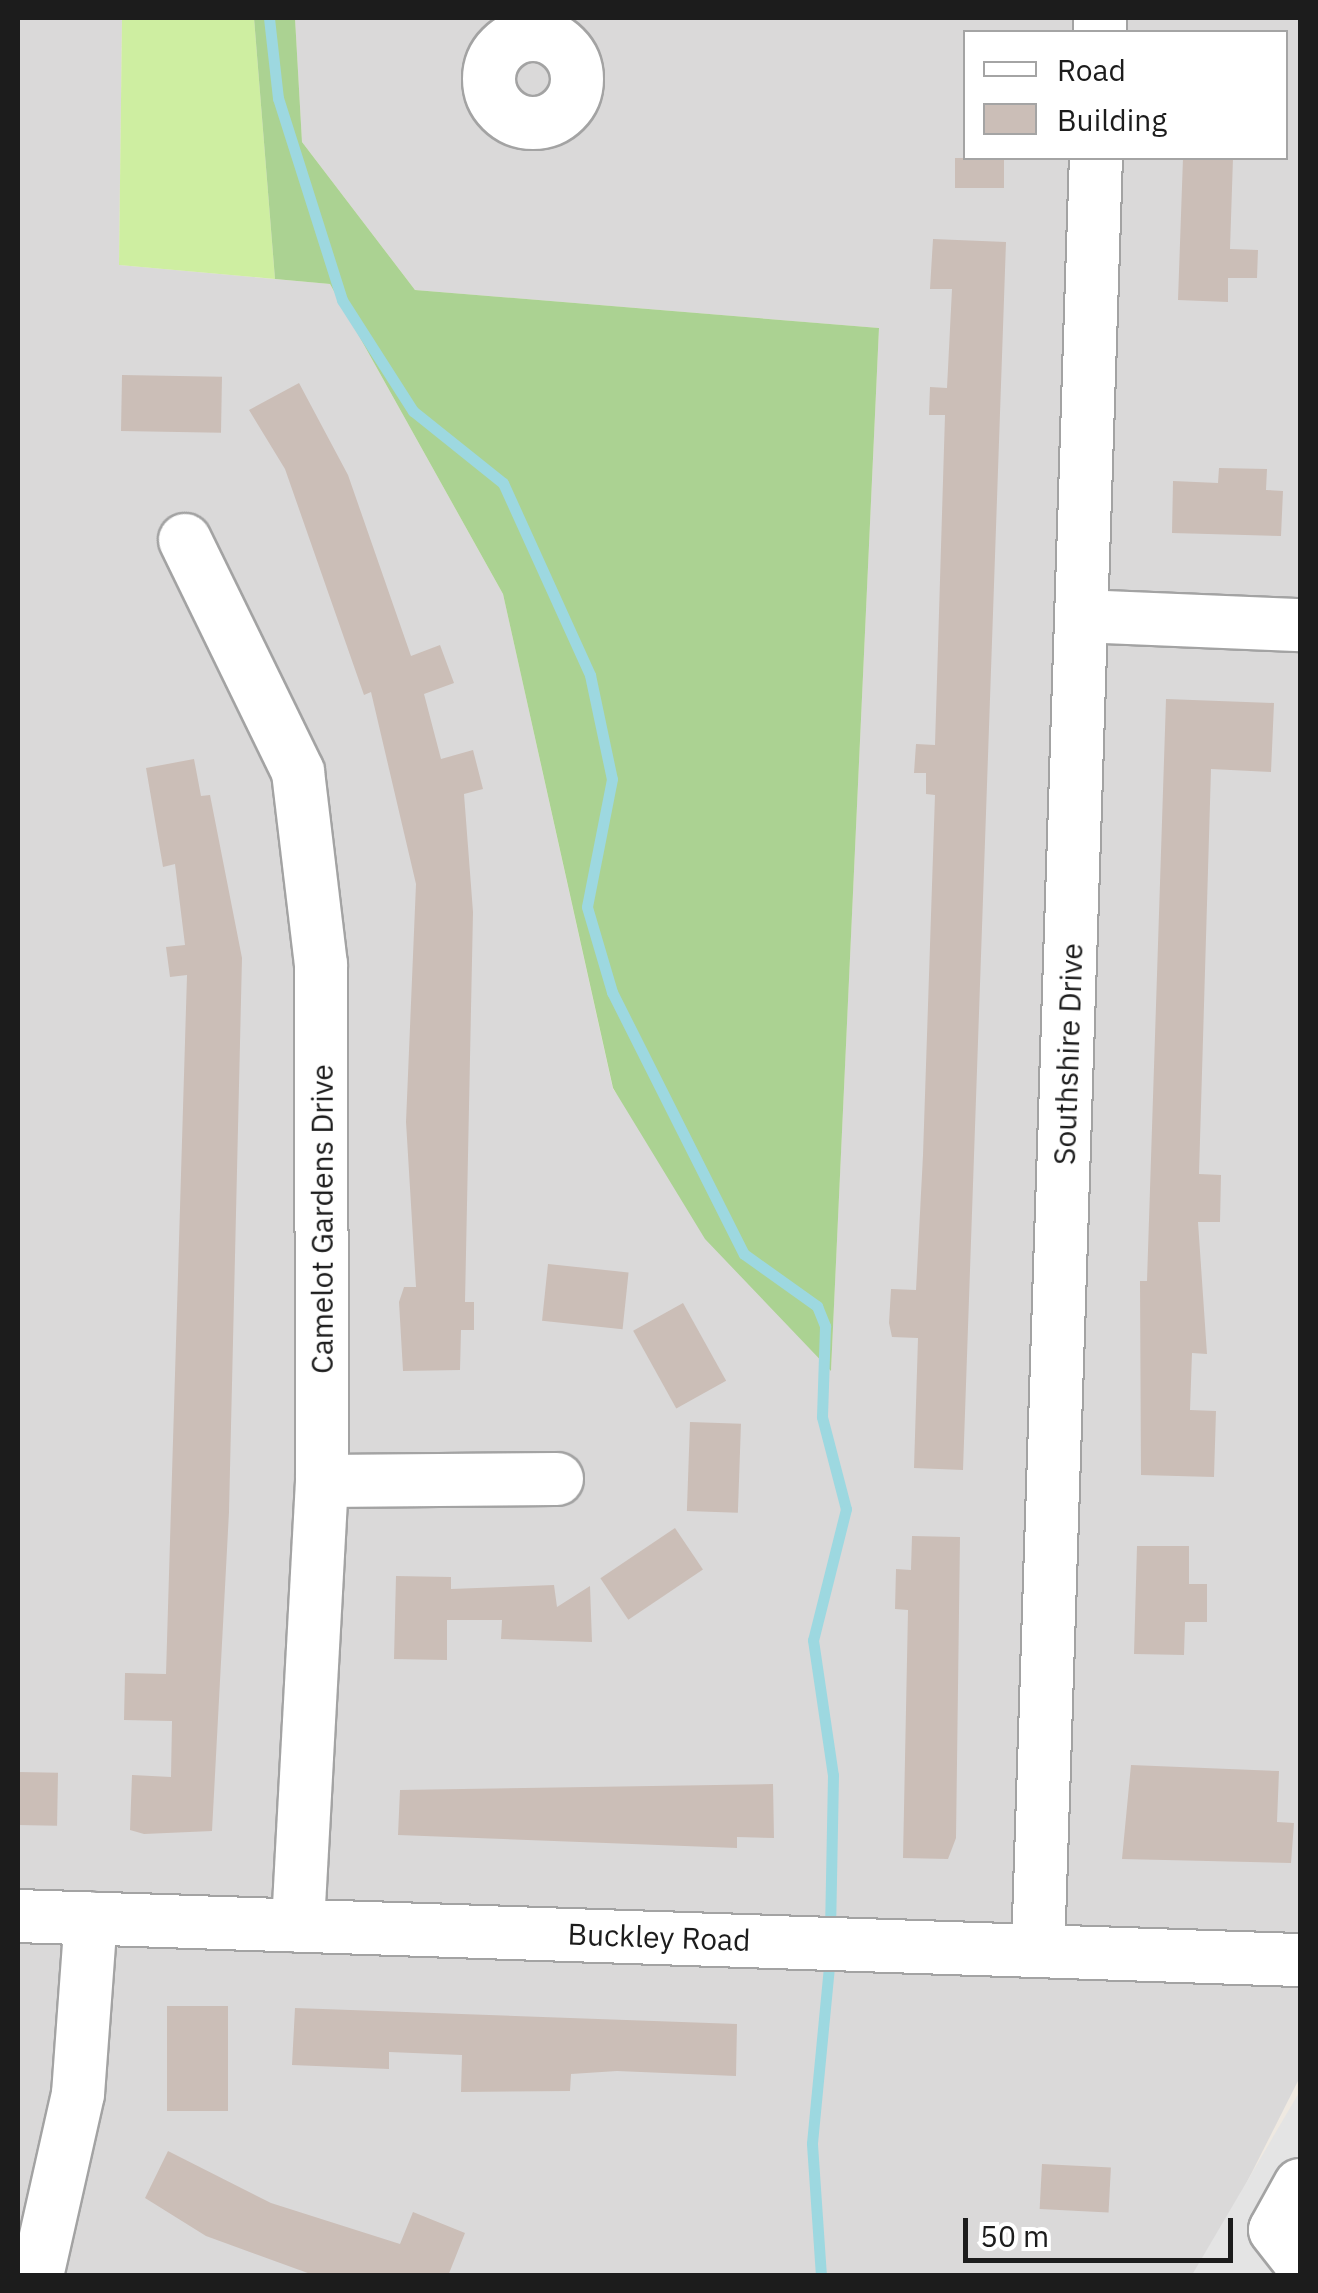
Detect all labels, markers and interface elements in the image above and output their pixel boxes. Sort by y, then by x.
legend [963,30,1288,160]
text: Road [1057,50,1126,89]
text: Building [1057,100,1167,139]
street label: Southshire Drive [1046,942,1090,1166]
street label: Camelot Gardens Drive [304,1064,340,1374]
street label: Buckley Road [567,1916,751,1958]
scale bar [968,2198,1238,2260]
text: 50 m [980,2216,1049,2255]

